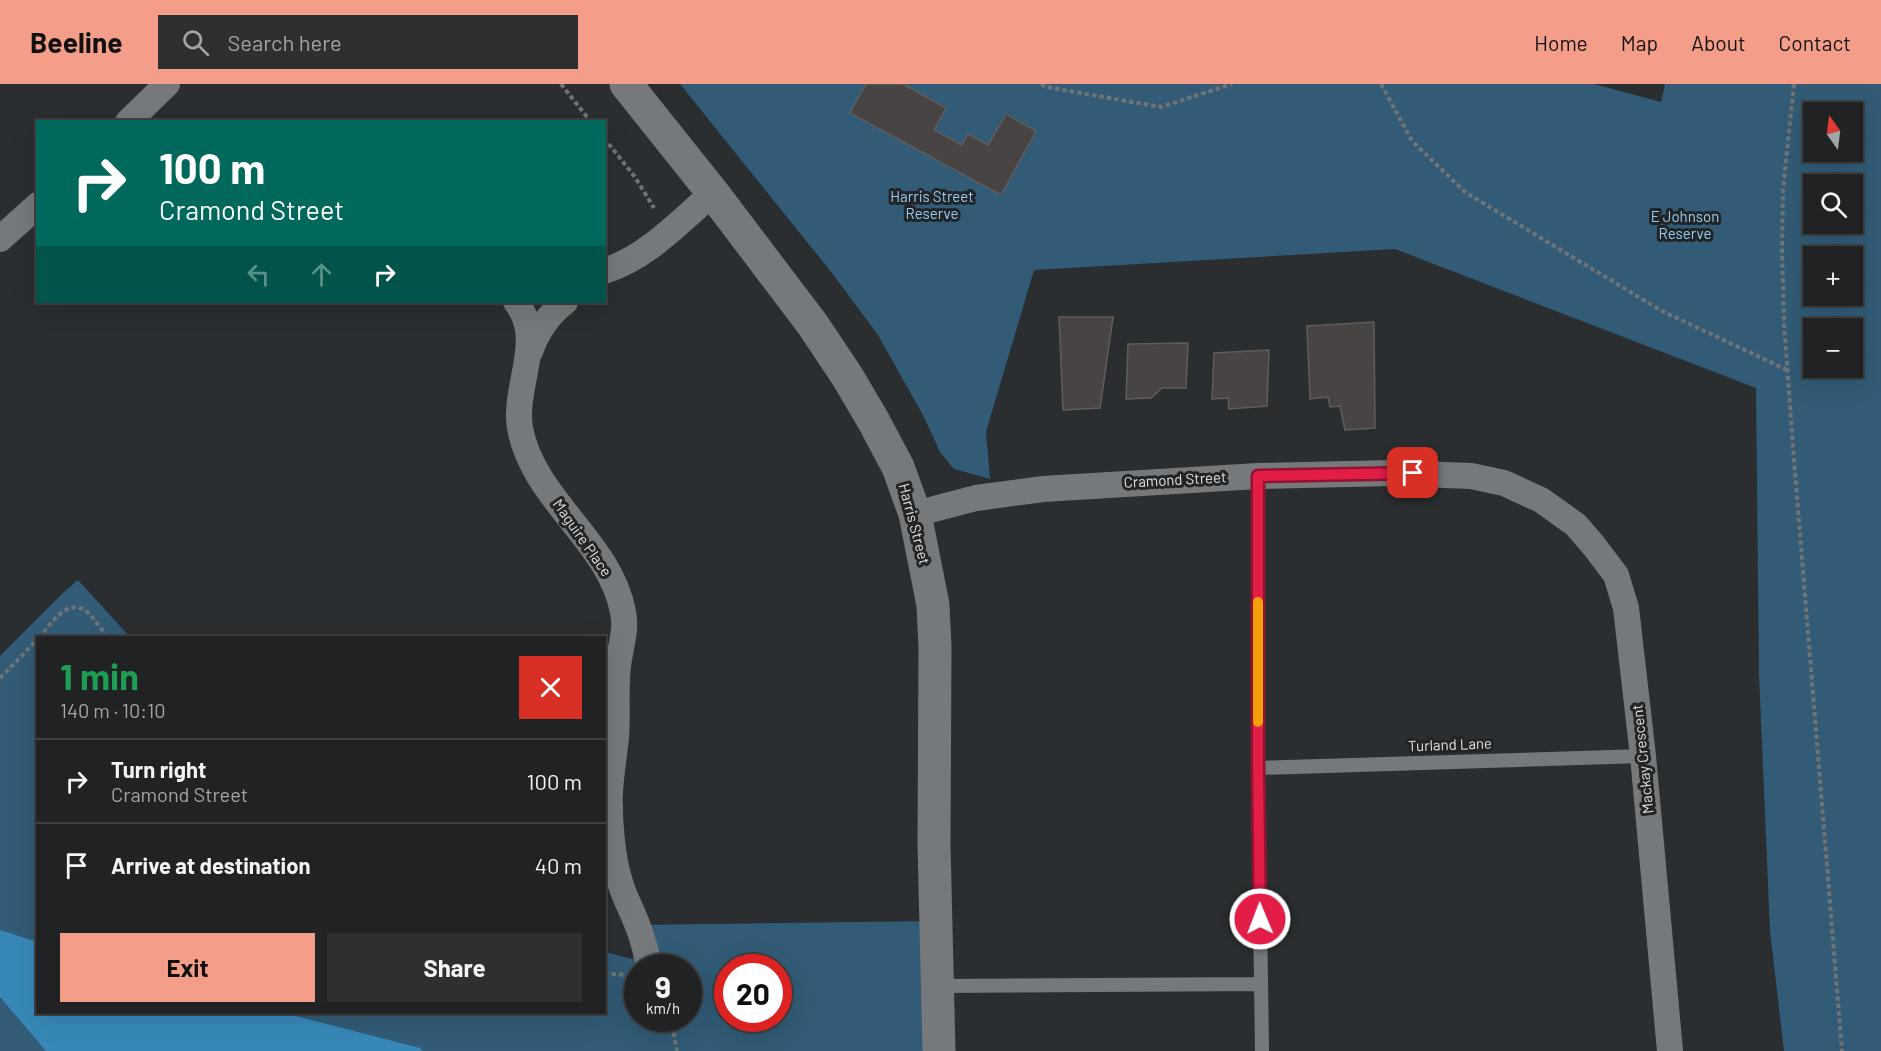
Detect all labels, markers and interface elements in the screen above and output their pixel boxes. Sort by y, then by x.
search box [158,15,578,69]
text: Beeline [30,25,122,59]
icon: search [179,26,212,59]
text: Search here [227,29,342,55]
text: Home [1534,30,1588,55]
text: Map [1621,30,1658,55]
text: About [1691,30,1746,55]
text: Contact [1779,30,1851,55]
north arrow [1803,102,1863,162]
map controls [1803,102,1863,378]
text: 100 m [159,142,265,192]
icon: right [60,144,138,222]
button: search [1803,174,1863,234]
park label: Harris Street Reserve [890,187,974,222]
text: Cramond Street [159,193,344,225]
park label: E Johnson Reserve [1651,207,1719,242]
button: + [1803,246,1863,306]
icon: left [242,258,275,291]
icon: ahead [305,258,338,291]
icon: right [368,258,401,291]
button: − [1803,318,1863,378]
pin [1387,447,1438,498]
icon: arrive [1396,456,1429,489]
street label: Cramond Street [1123,467,1227,491]
street label: Harris Street [895,481,934,566]
street label: Maguire Place [550,495,616,580]
text: 1 min [60,654,139,697]
button: close [519,656,582,719]
text: 140 m · 10:10 [60,698,165,722]
street label: Mackay Crescent [1627,704,1657,815]
street label: Turland Lane [1408,734,1492,754]
text: Turn right [111,756,206,782]
icon: right [60,765,93,798]
text: 100 m [527,768,582,794]
text: Cramond Street [111,782,248,806]
icon: arrive [60,849,93,882]
text: Arrive at destination [111,852,310,878]
text: 40 m [535,852,582,878]
position arrow [1228,887,1292,951]
button: Exit [60,933,315,1002]
button: Share [327,933,582,1002]
speed limit sign: 20 [714,954,792,1032]
text: 9 [655,968,671,1004]
text: km/h [646,999,680,1017]

